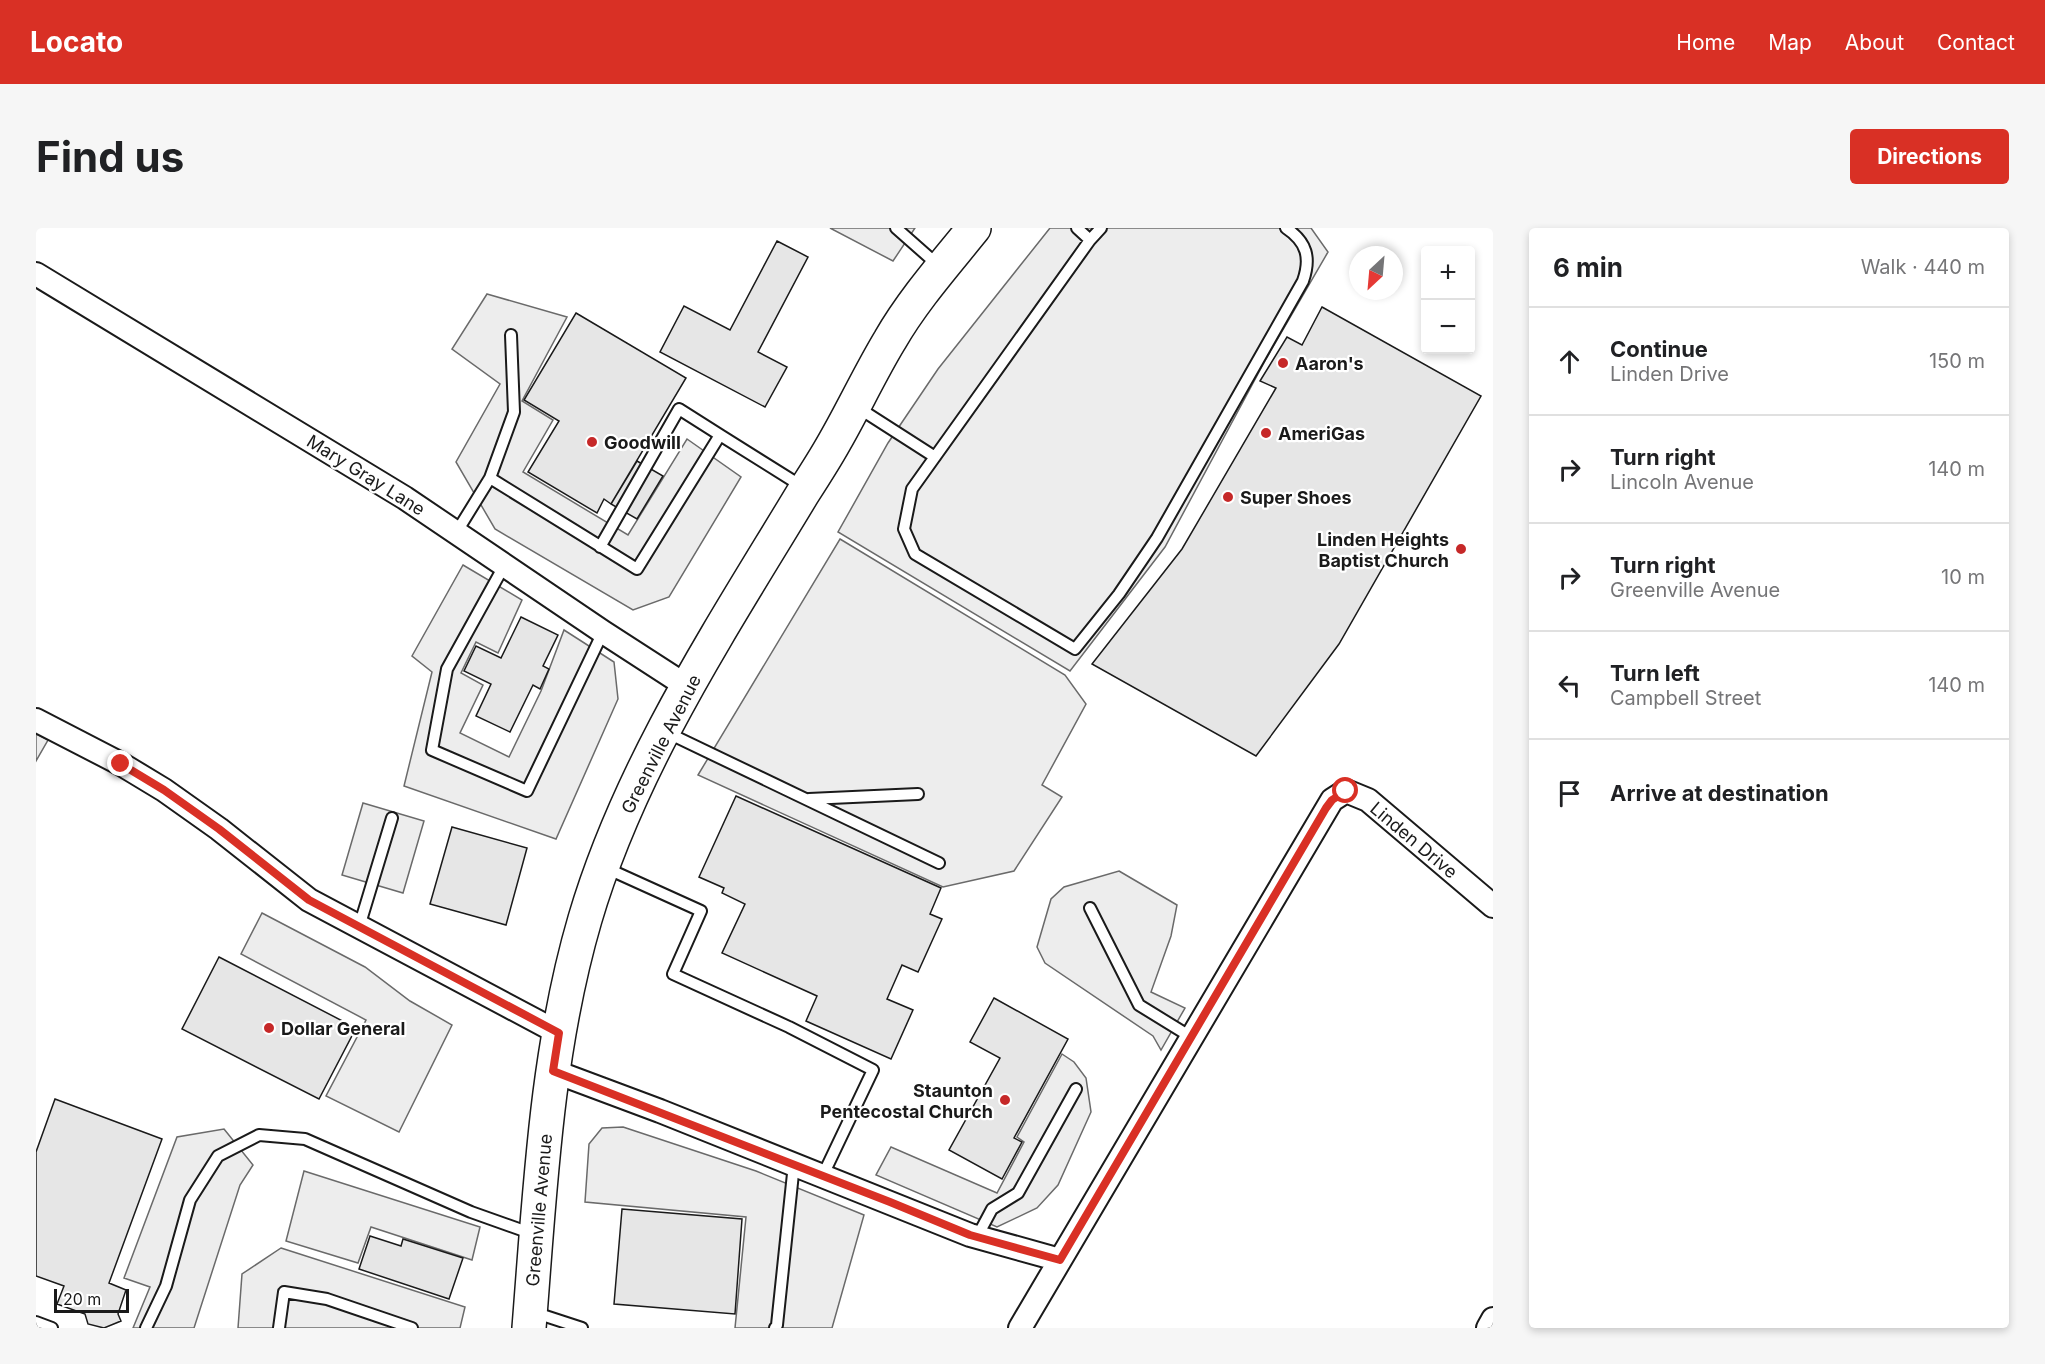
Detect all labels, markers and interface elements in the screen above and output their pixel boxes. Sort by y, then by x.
text: Locato [30,25,123,59]
text: Home [1676,30,1735,55]
text: Map [1768,30,1812,55]
text: About [1845,30,1904,55]
text: Contact [1937,30,2015,55]
button: Directions [1850,129,2009,184]
text: Find us [36,131,184,182]
north arrow [1349,246,1403,300]
map controls [1421,246,1475,354]
button: + [1421,246,1475,300]
text: 6 min [1553,252,1623,283]
text: Walk · 440 m [1861,255,1985,279]
button: − [1421,300,1475,354]
text: Continue [1610,336,1708,362]
icon: ahead [1553,345,1586,378]
text: 150 m [1929,349,1985,373]
place label: Aaron's [1295,353,1364,374]
marker: Aaron's [1276,356,1290,370]
text: Linden Drive [1610,362,1729,386]
place label: AmeriGas [1278,423,1365,444]
marker: AmeriGas [1259,426,1273,440]
street label: Mary Gray Lane [303,430,429,520]
place label: Goodwill [604,432,681,453]
marker: Goodwill [585,435,599,449]
text: Turn right [1610,444,1716,470]
icon: right [1553,453,1586,486]
text: 140 m [1928,457,1985,481]
text: Lincoln Avenue [1610,470,1754,494]
place label: Super Shoes [1240,487,1352,508]
marker: Super Shoes [1221,490,1235,504]
place label: Linden Heights Baptist Church [1317,529,1449,571]
marker: Linden Heights Baptist Church [1454,542,1468,556]
text: Turn right [1610,552,1716,578]
icon: right [1553,561,1586,594]
text: 10 m [1941,565,1985,589]
text: Greenville Avenue [1610,578,1780,602]
text: Turn left [1610,660,1700,686]
icon: left [1553,669,1586,702]
street label: Greenville Avenue [617,671,705,817]
text: 140 m [1928,673,1985,697]
text: Campbell Street [1610,686,1761,710]
route end [107,750,133,776]
route start [1332,777,1358,803]
icon: arrive [1553,777,1586,810]
text: Arrive at destination [1610,780,1829,806]
street label: Linden Drive [1366,798,1462,882]
place label: Dollar General [281,1018,405,1039]
marker: Dollar General [262,1021,276,1035]
place label: Staunton Pentecostal Church [820,1080,993,1122]
marker: Staunton Pentecostal Church [998,1093,1012,1107]
street label: Greenville Avenue [522,1133,556,1287]
scale bar [54,1286,129,1314]
text: 20 m [63,1289,101,1309]

